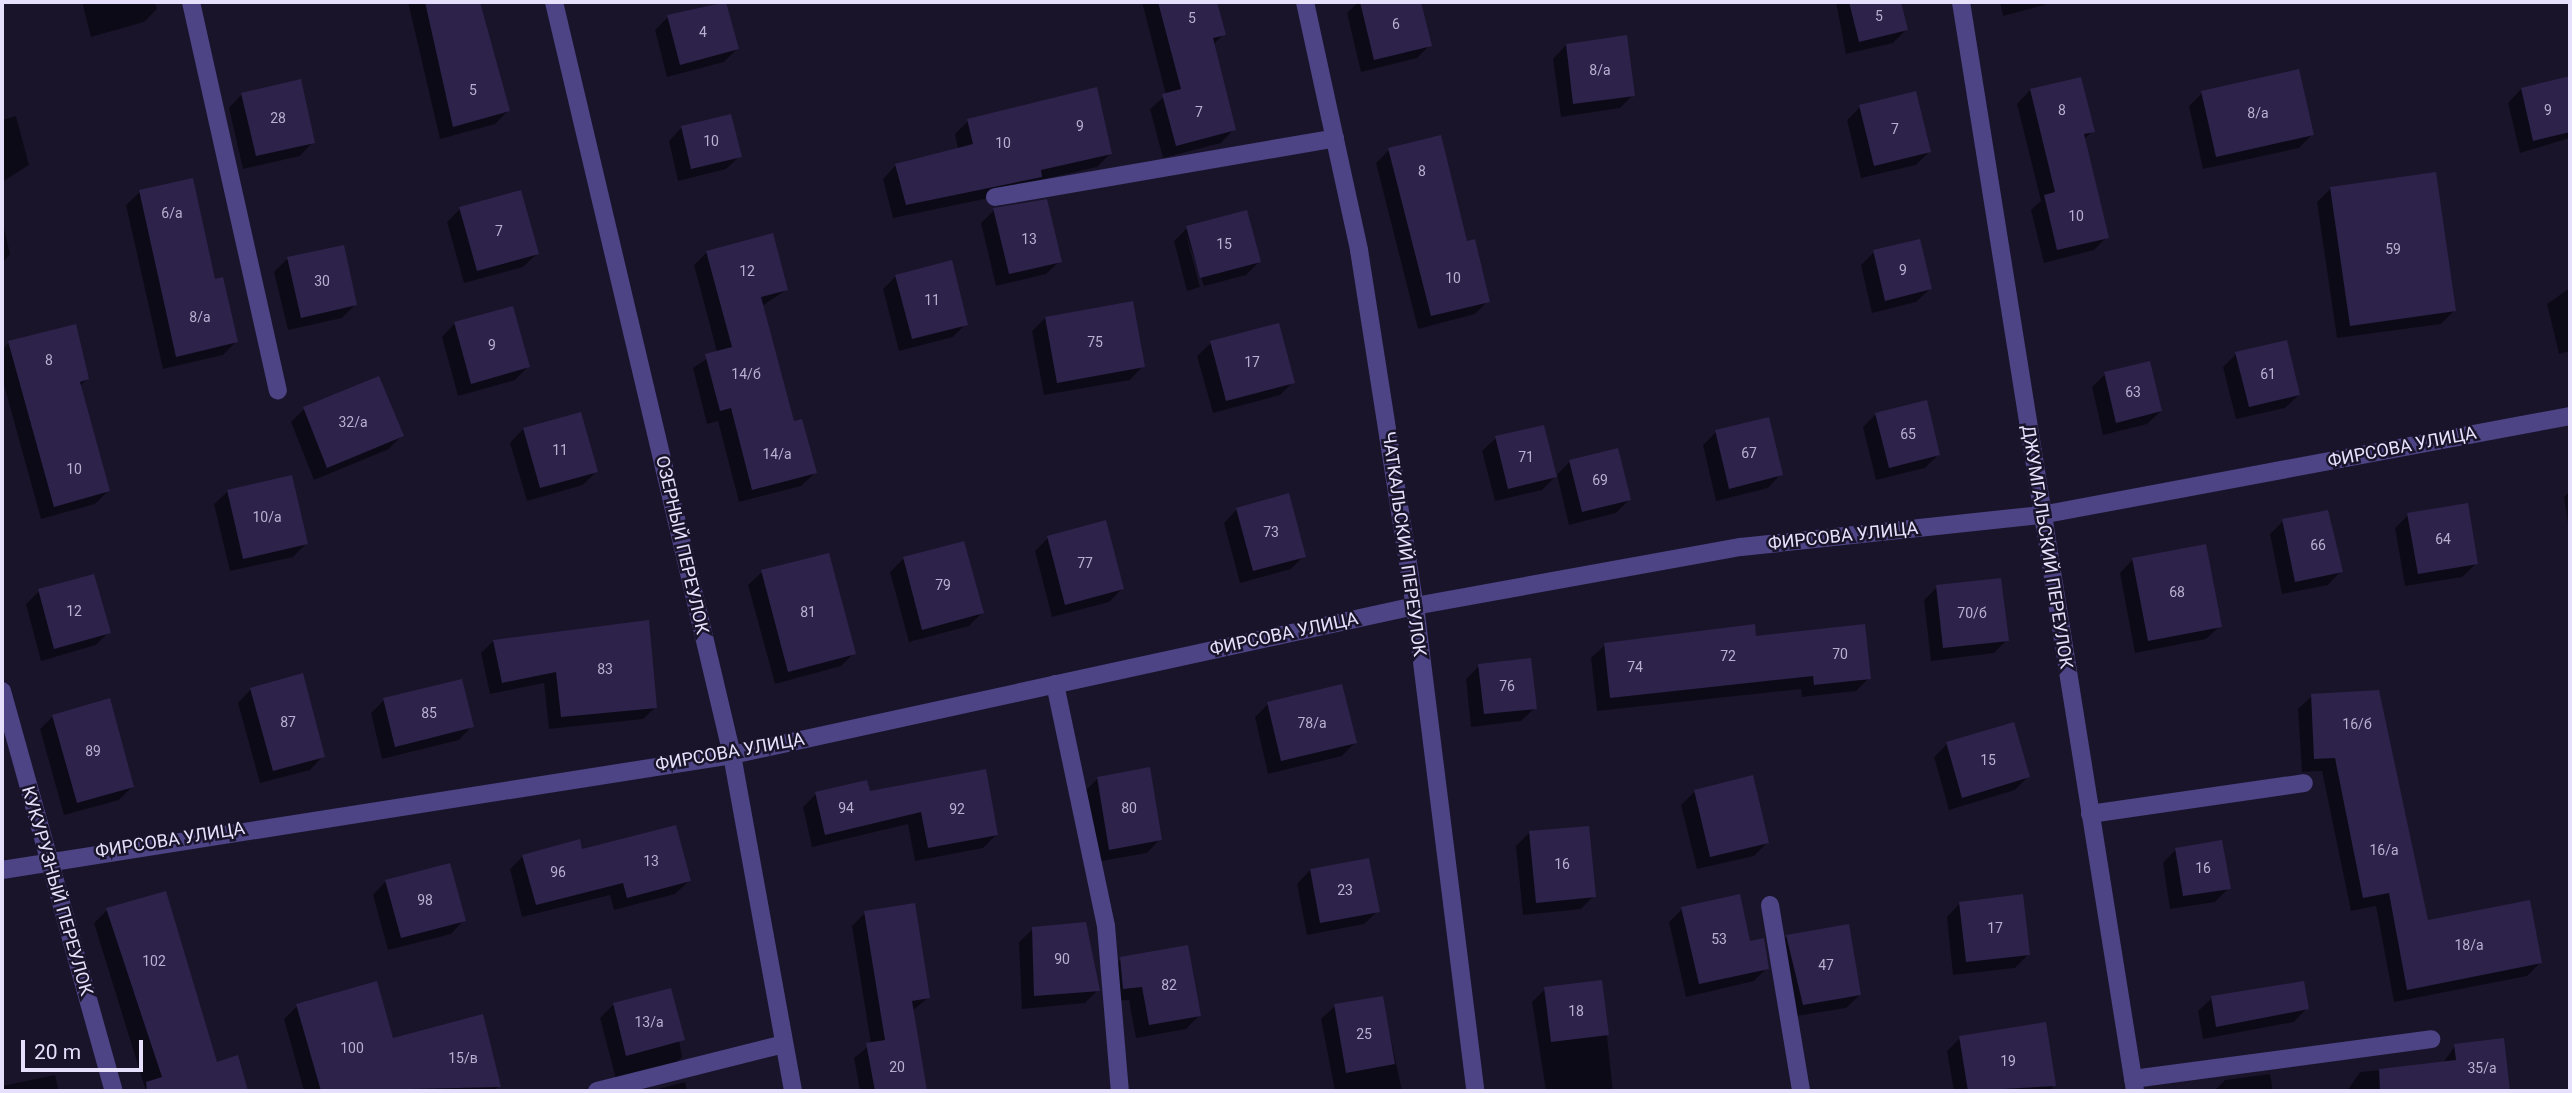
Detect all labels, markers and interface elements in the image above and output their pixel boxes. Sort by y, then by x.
house number: 5 [1875,8,1883,24]
house number: 5 [1188,10,1196,26]
house number: 6 [1392,16,1400,32]
house number: 4 [699,24,707,40]
house number: 8/а [1589,62,1611,78]
house number: 5 [469,82,477,98]
house number: 8 [2058,102,2066,118]
house number: 9 [2544,102,2552,118]
house number: 7 [1195,104,1203,120]
house number: 8/а [2247,105,2269,121]
house number: 28 [270,110,286,126]
house number: 9 [1076,118,1084,134]
house number: 7 [1891,121,1899,137]
house number: 10 [703,133,719,149]
house number: 10 [995,135,1011,151]
house number: 8 [1418,163,1426,179]
house number: 6/а [161,205,183,221]
house number: 10 [2068,208,2084,224]
house number: 7 [495,223,503,239]
house number: 13 [1021,231,1037,247]
house number: 15 [1216,236,1232,252]
house number: 59 [2385,241,2401,257]
house number: 9 [1899,262,1907,278]
house number: 12 [739,263,755,279]
house number: 10 [1445,270,1461,286]
house number: 30 [314,273,330,289]
house number: 11 [924,292,940,308]
house number: 8/а [189,309,211,325]
house number: 75 [1087,334,1103,350]
house number: 9 [488,337,496,353]
house number: 8 [45,352,53,368]
house number: 17 [1244,354,1260,370]
house number: 14/б [731,366,761,382]
house number: 61 [2260,366,2276,382]
house number: 63 [2125,384,2141,400]
house number: 32/а [338,414,368,430]
street label: ФИРСОВА УЛИЦА [2326,422,2478,472]
street label: ДЖУМГАЛЬСКИЙ ПЕРЕУЛОК [2017,423,2077,671]
house number: 65 [1900,426,1916,442]
street label: ЧАТКАЛЬСКИЙ ПЕРЕУЛОК [1378,430,1430,658]
house number: 11 [552,442,568,458]
house number: 67 [1741,445,1757,461]
house number: 14/а [762,446,792,462]
house number: 71 [1518,449,1534,465]
street label: ОЗЕРНЫЙ ПЕРЕУЛОК [651,454,713,636]
house number: 10 [66,461,82,477]
house number: 69 [1592,472,1608,488]
house number: 10/а [252,509,282,525]
street label: ФИРСОВА УЛИЦА [1767,517,1919,555]
house number: 73 [1263,524,1279,540]
house number: 64 [2435,531,2451,547]
house number: 66 [2310,537,2326,553]
house number: 77 [1077,555,1093,571]
house number: 79 [935,577,951,593]
house number: 68 [2169,584,2185,600]
house number: 12 [66,603,82,619]
house number: 81 [800,604,816,620]
house number: 70/б [1957,605,1987,621]
street label: ФИРСОВА УЛИЦА [1208,608,1360,660]
house number: 70 [1832,646,1848,662]
house number: 72 [1720,648,1736,664]
house number: 74 [1627,659,1643,675]
house number: 83 [597,661,613,677]
house number: 76 [1499,678,1515,694]
house number: 85 [421,705,437,721]
house number: 87 [280,714,296,730]
house number: 78/а [1297,715,1327,731]
house number: 16/б [2342,716,2372,732]
street label: ФИРСОВА УЛИЦА [654,728,806,776]
house number: 89 [85,743,101,759]
house number: 15 [1980,752,1996,768]
street label: КУКУРУЗНЫЙ ПЕРЕУЛОК [17,784,97,998]
house number: 94 [838,800,854,816]
house number: 80 [1121,800,1137,816]
house number: 92 [949,801,965,817]
street label: ФИРСОВА УЛИЦА [94,818,246,862]
house number: 16/а [2369,842,2399,858]
house number: 13 [643,853,659,869]
house number: 16 [1554,856,1570,872]
house number: 16 [2195,860,2211,876]
house number: 96 [550,864,566,880]
house number: 23 [1337,882,1353,898]
house number: 98 [417,892,433,908]
house number: 17 [1987,920,2003,936]
house number: 53 [1711,931,1727,947]
house number: 18/а [2454,937,2484,953]
house number: 90 [1054,951,1070,967]
house number: 102 [142,953,166,969]
house number: 47 [1818,957,1834,973]
house number: 82 [1161,977,1177,993]
house number: 18 [1568,1003,1584,1019]
house number: 13/а [634,1014,664,1030]
scale bar [24,1026,147,1070]
house number: 25 [1356,1026,1372,1042]
text: 20 m [34,1040,81,1064]
house number: 100 [340,1040,364,1056]
house number: 15/в [448,1050,478,1066]
house number: 19 [2000,1053,2016,1069]
house number: 20 [889,1059,905,1075]
house number: 35/а [2467,1060,2497,1076]

